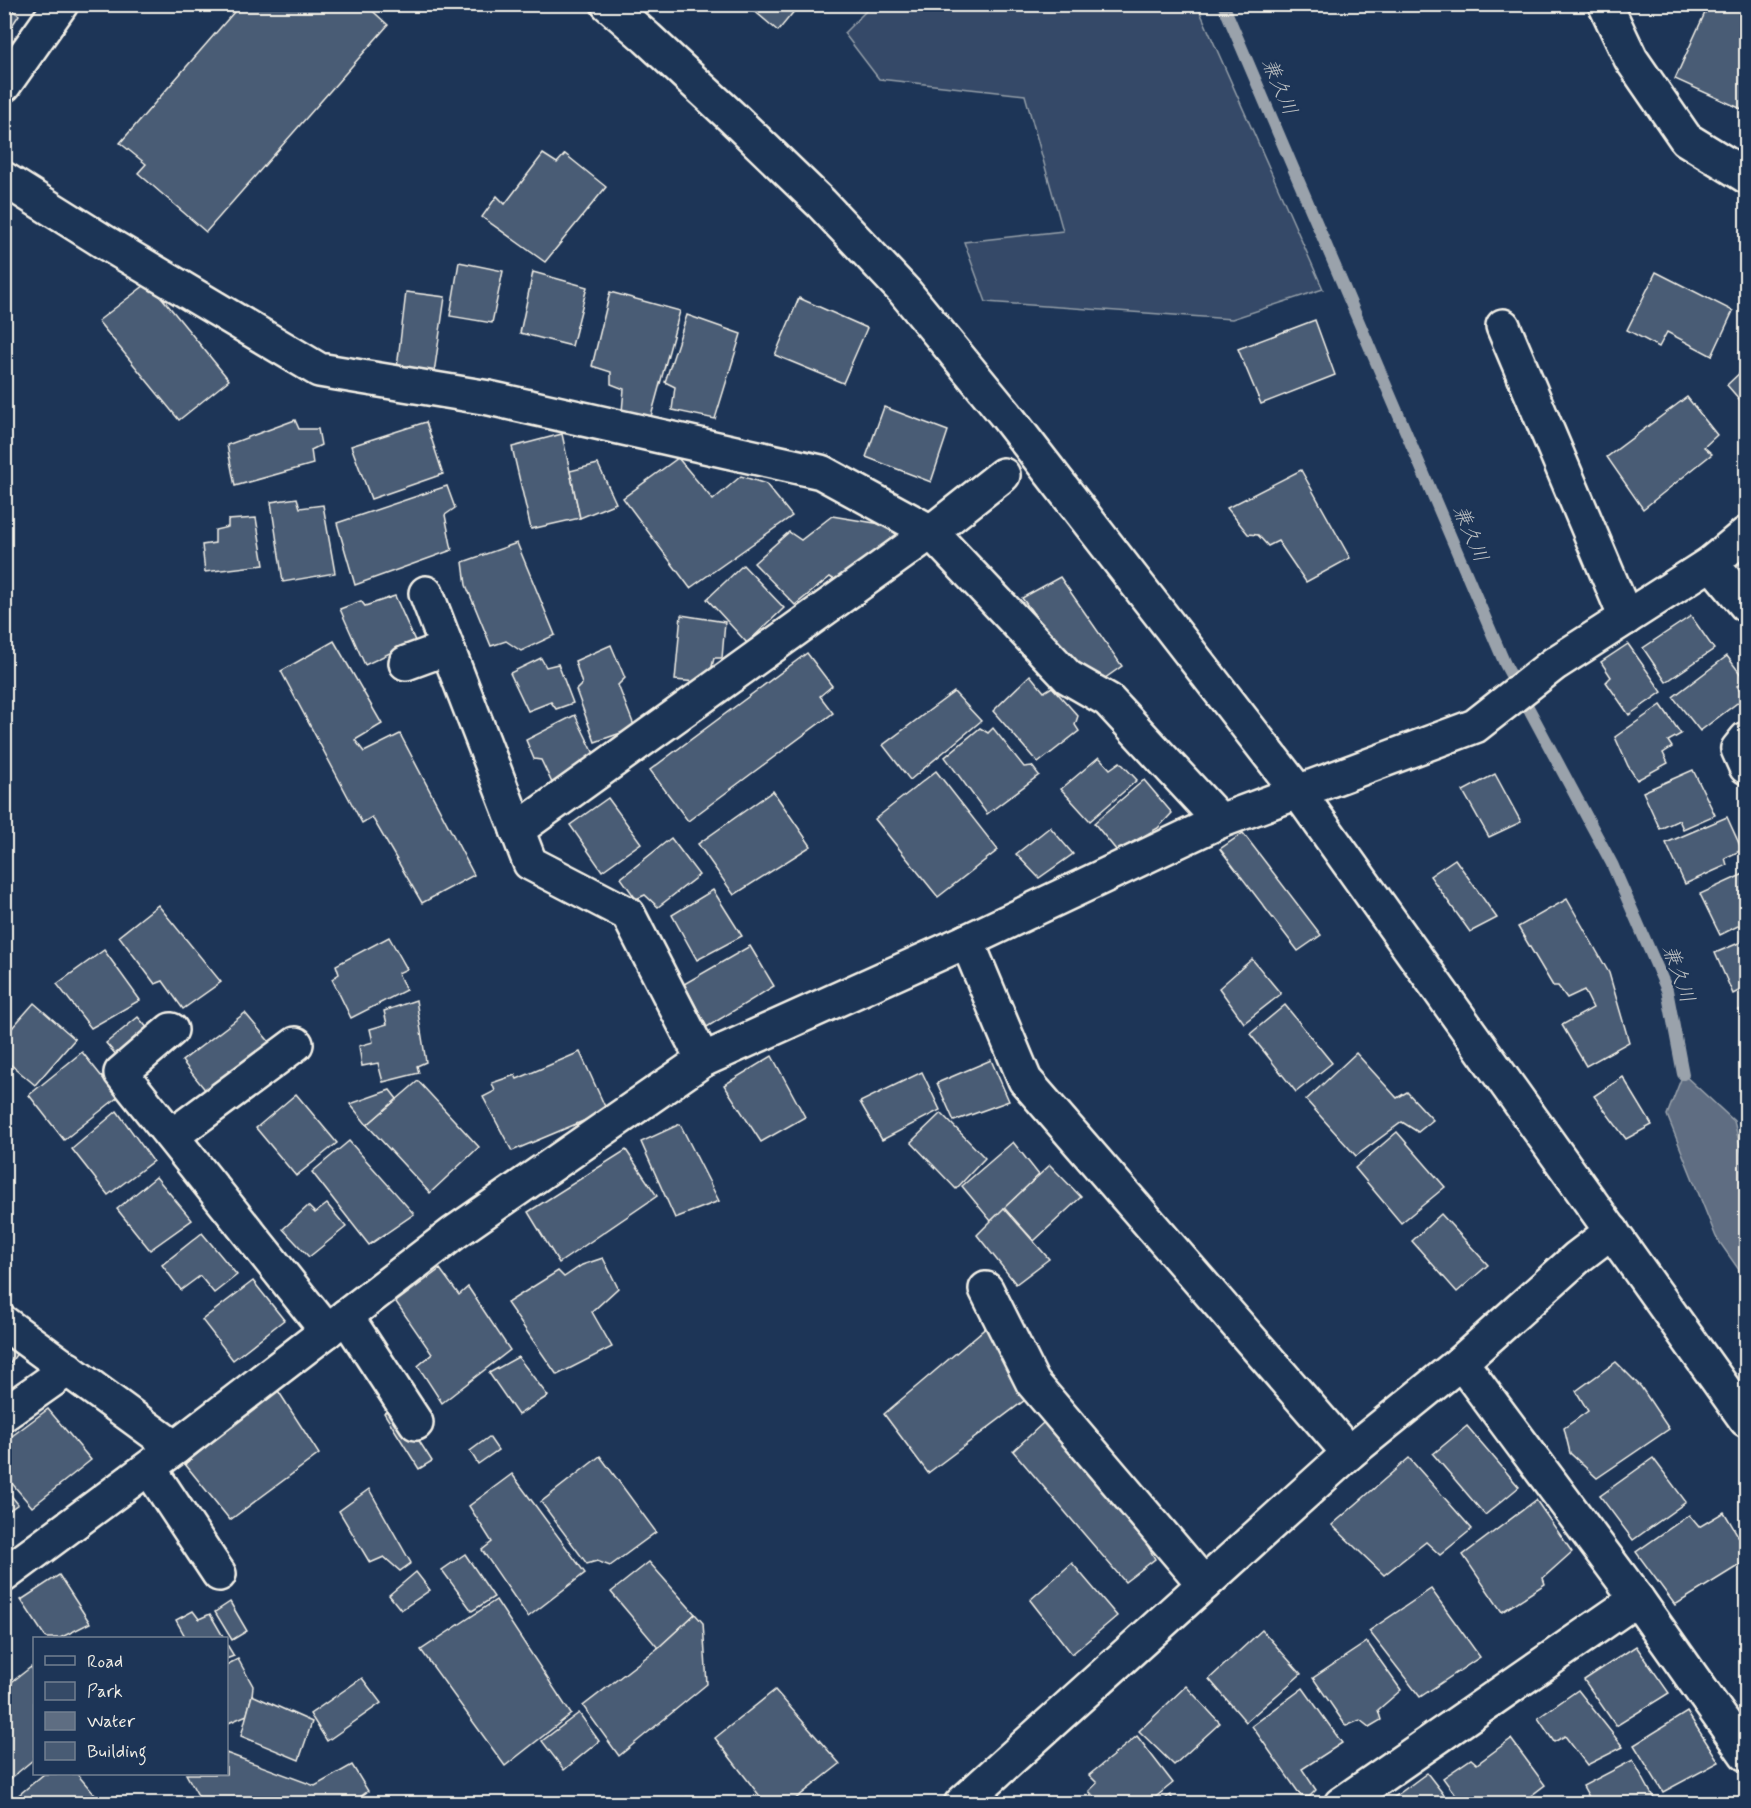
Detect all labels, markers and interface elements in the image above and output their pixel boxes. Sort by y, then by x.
water label: 兼久川 [1255,54,1303,120]
water label: 兼久川 [1446,501,1494,567]
water label: 兼久川 [1655,941,1701,1007]
legend [33,1637,228,1775]
text: Road [87,1650,123,1674]
text: Park [87,1680,123,1704]
text: Water [87,1710,136,1734]
text: Building [87,1740,147,1766]

